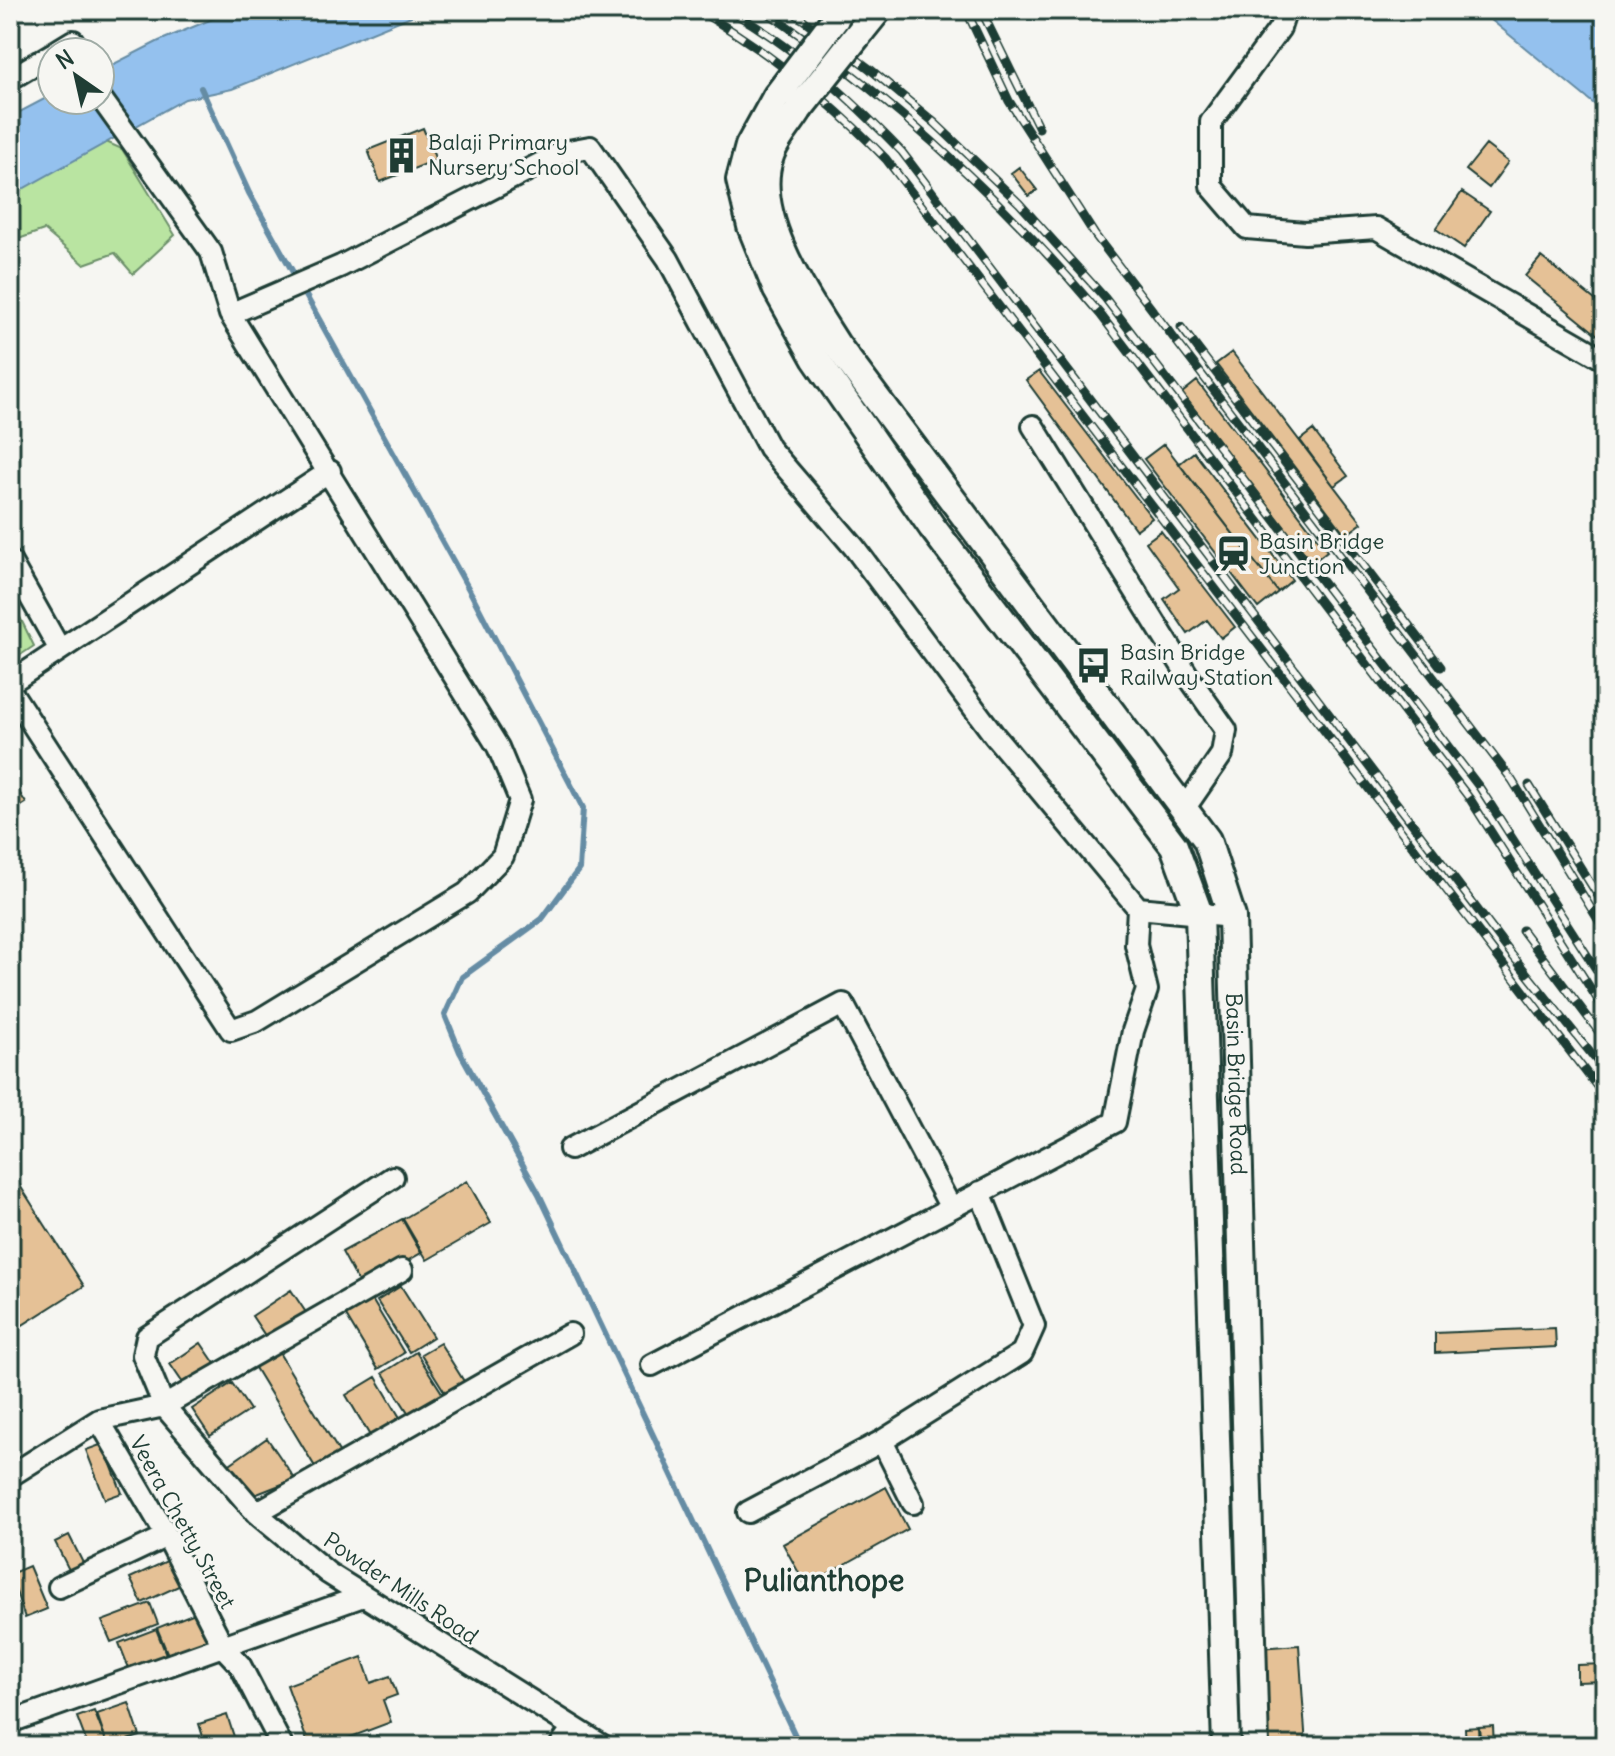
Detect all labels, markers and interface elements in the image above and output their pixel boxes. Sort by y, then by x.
north arrow [36,36,116,116]
text: N [51,44,79,75]
place label: Balaji Primary Nursery School [428,128,579,181]
building icon: Balaji Primary Nursery School [383,136,421,174]
place label: Basin Bridge Junction [1259,527,1384,580]
station icon: Basin Bridge Junction [1214,535,1252,573]
place label: Basin Bridge Railway Station [1120,638,1273,691]
bus stop icon: Basin Bridge Railway Station [1075,646,1113,684]
street label: Basin Bridge Road [1220,992,1253,1175]
street label: Veera Chetty Street [124,1431,242,1613]
street label: Powder Mills Road [318,1526,484,1650]
district label: Pulianthope [744,1561,904,1599]

